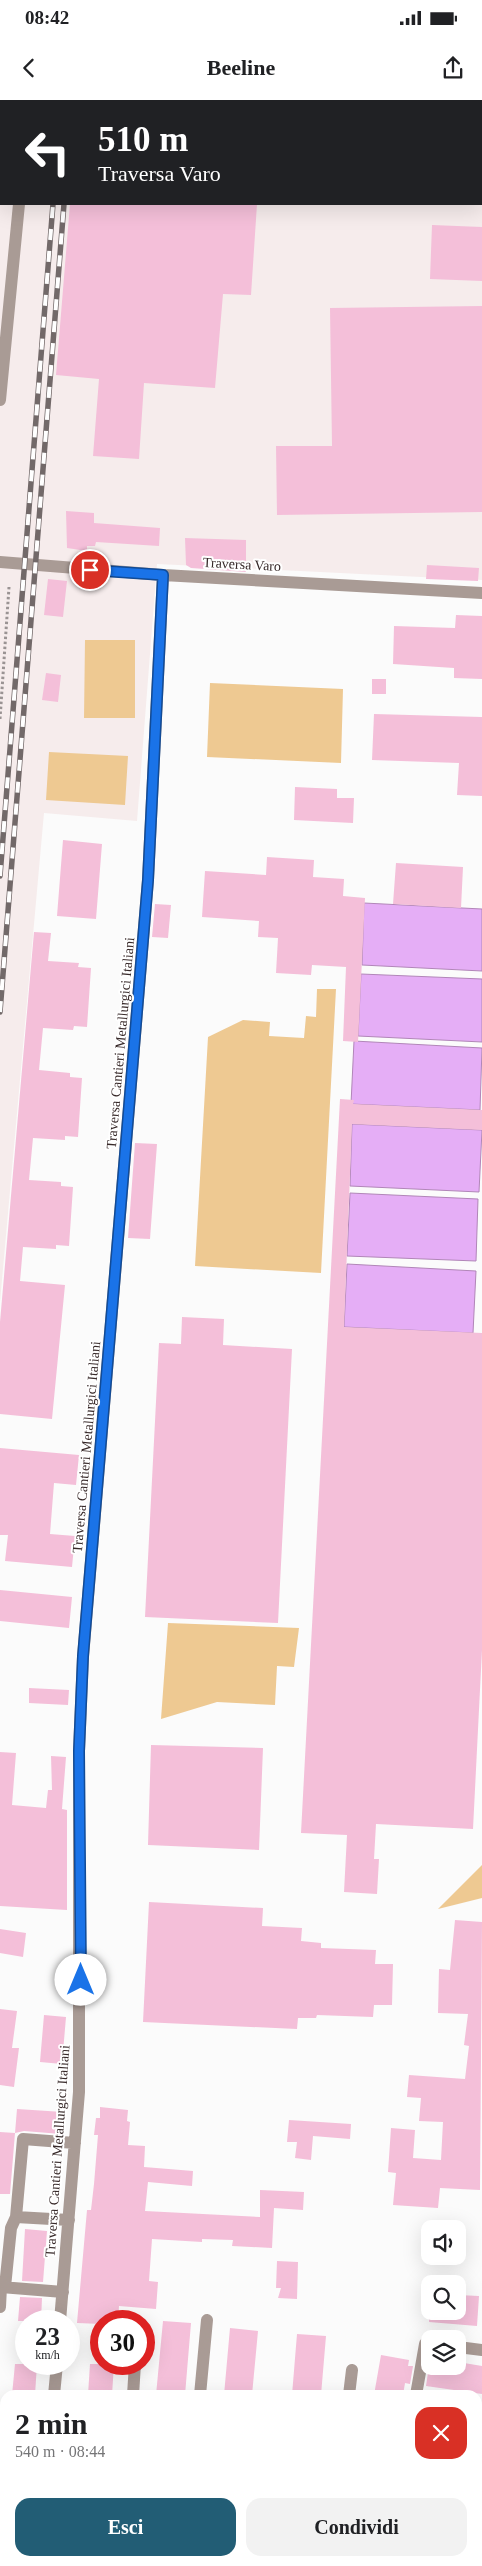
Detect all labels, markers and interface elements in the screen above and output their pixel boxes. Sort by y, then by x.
text: 08:42 [25,7,69,28]
icon: back [15,54,43,82]
icon: share [439,54,467,82]
text: Beeline [207,55,275,80]
icon: left [15,120,80,185]
text: 510 m [98,120,188,159]
text: Traversa Varo [98,161,221,186]
pin [69,549,111,591]
street label: Traversa Varo [203,555,281,574]
icon: arrive [76,556,104,584]
street label: Traversa Cantieri Metallurgici Italiani [104,936,137,1150]
street label: Traversa Cantieri Metallurgici Italiani [70,1340,103,1554]
position arrow [54,1953,106,2005]
street label: Traversa Cantieri Metallurgici Italiani [43,2044,72,2258]
map controls [421,2220,466,2375]
button: sound [421,2220,466,2265]
button: search [421,2275,466,2320]
speed limit sign: 30 [90,2310,155,2375]
text: 23 [35,2323,60,2350]
button: layers [421,2330,466,2375]
text: km/h [35,2348,60,2362]
text: 2 min [15,2407,88,2440]
button: close [415,2407,467,2459]
text: 540 m · 08:44 [15,2443,105,2460]
button: Esci [15,2498,236,2556]
button: Condividi [246,2498,467,2556]

